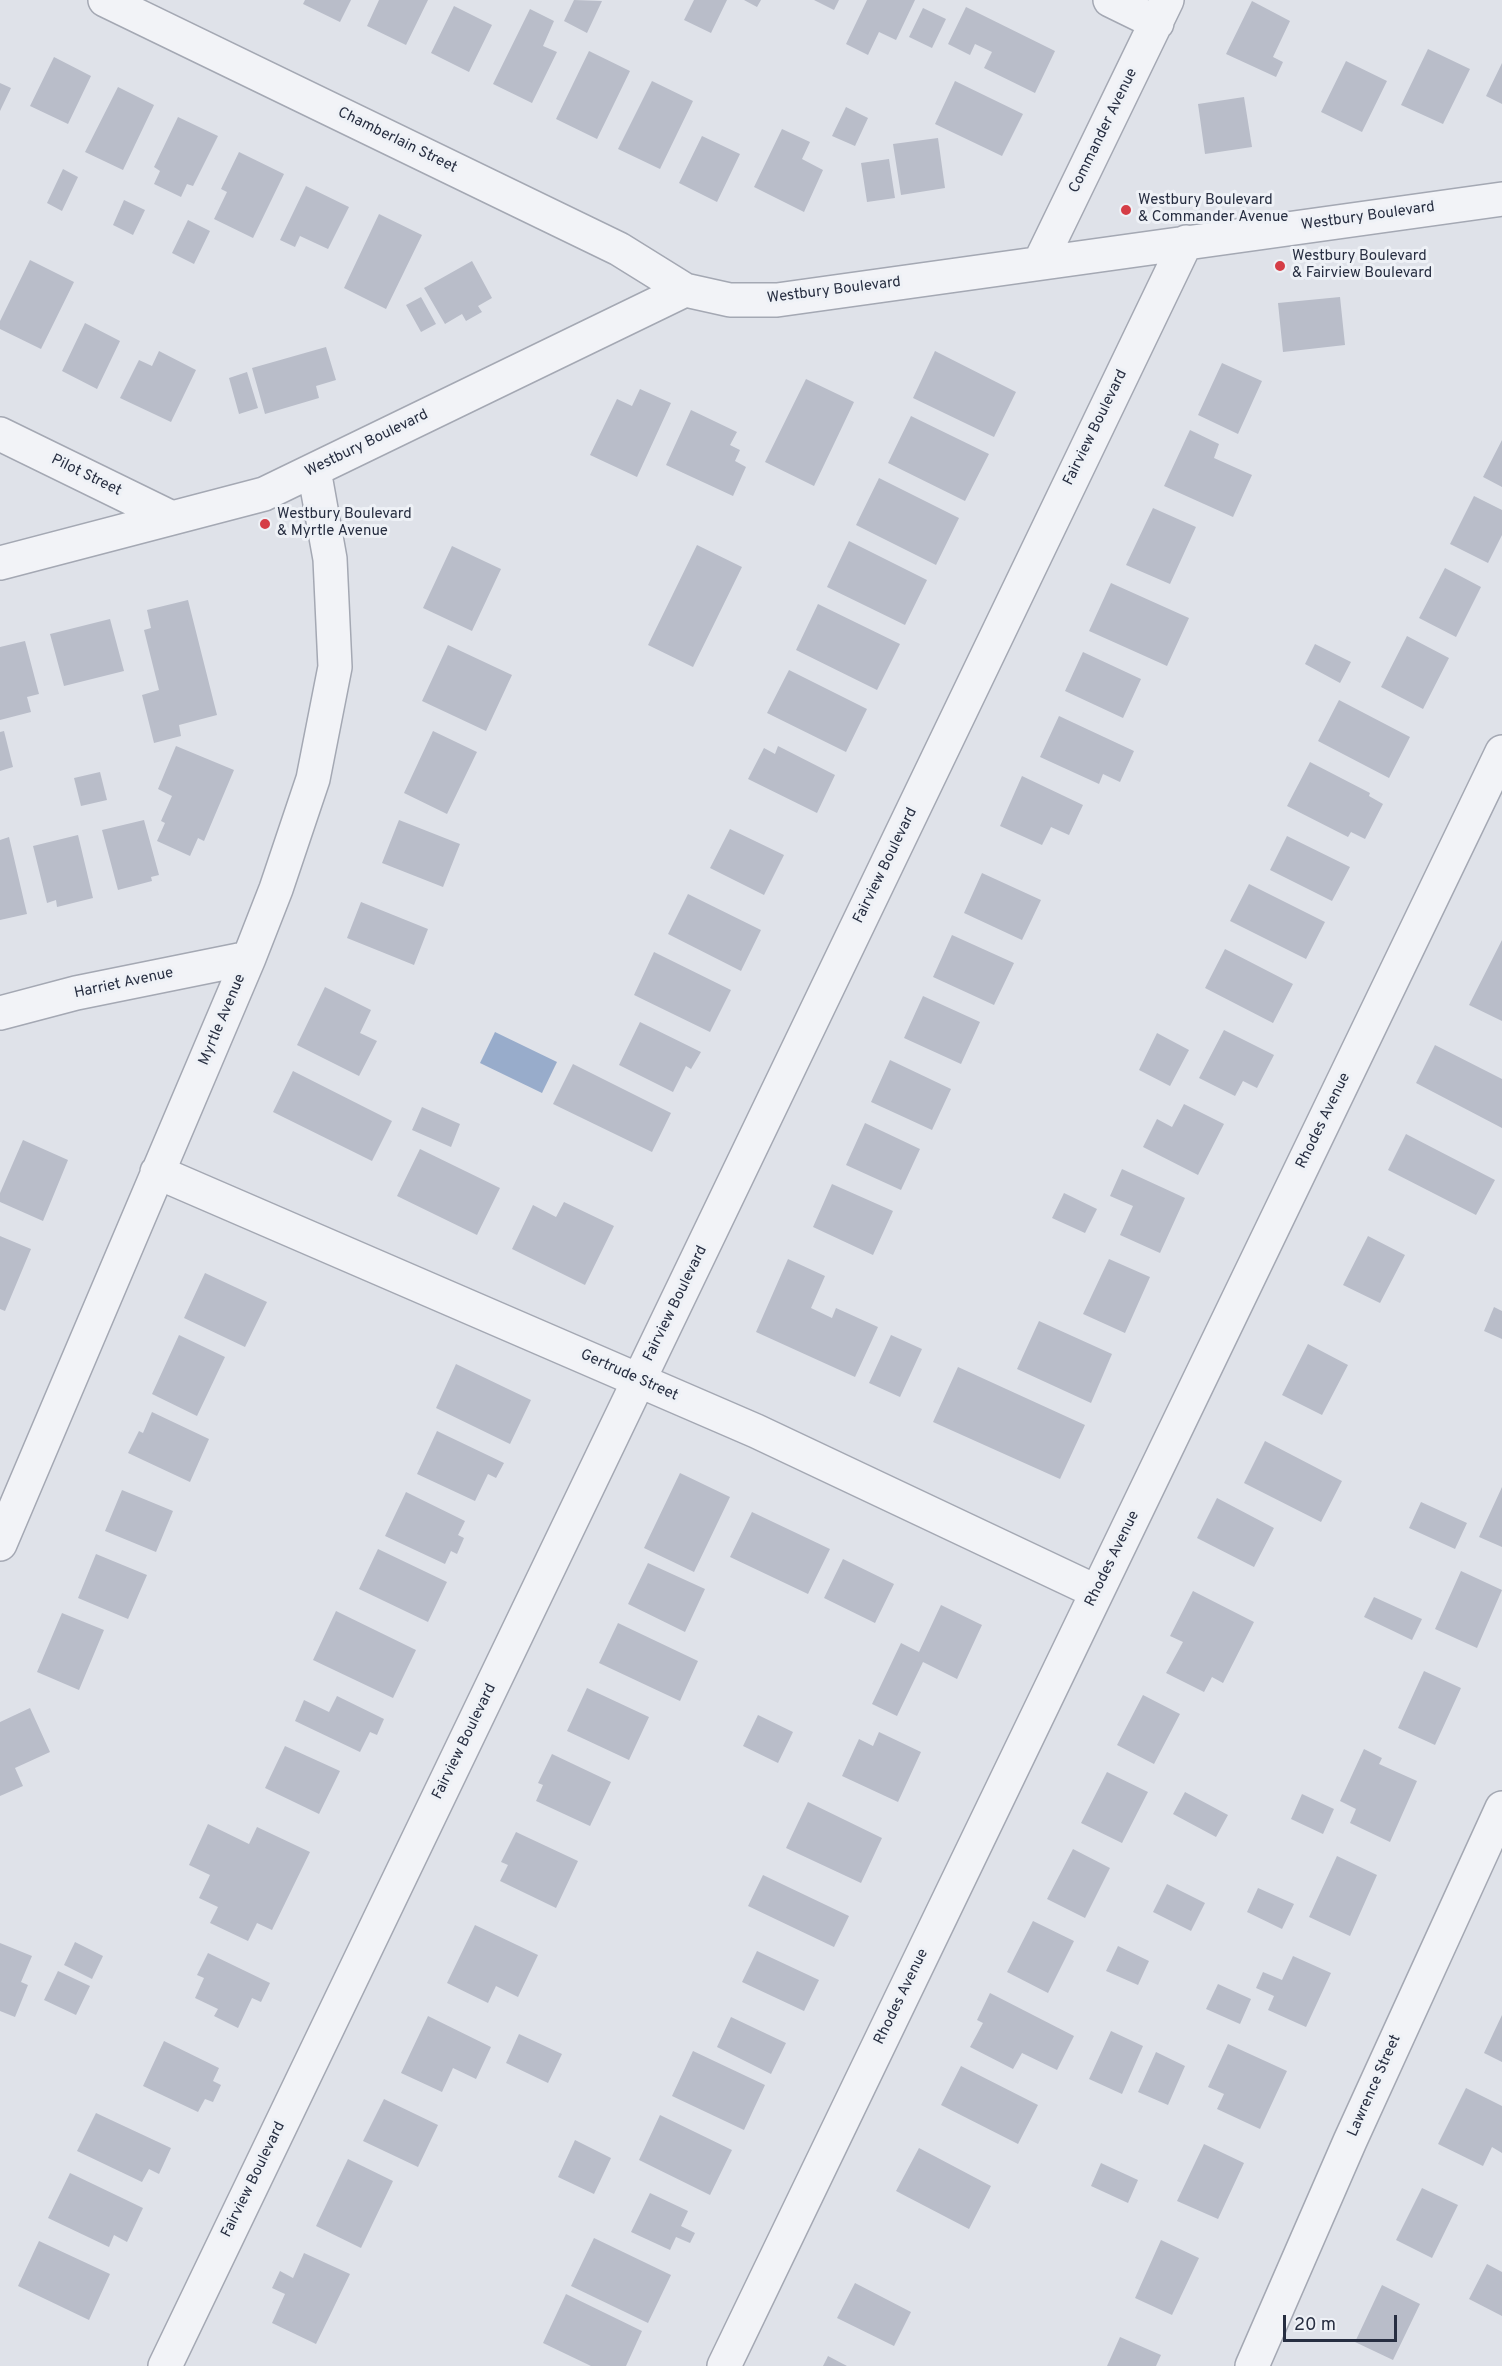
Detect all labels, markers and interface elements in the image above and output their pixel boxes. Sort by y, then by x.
street label: Commander Avenue [1066,66,1142,196]
street label: Chamberlain Street [334,104,460,178]
place label: Westbury Boulevard & Commander Avenue [1138,192,1288,227]
street label: Westbury Boulevard [1300,199,1436,235]
marker: Westbury Boulevard & Commander Avenue [1119,203,1133,217]
place label: Westbury Boulevard & Fairview Boulevard [1292,248,1432,283]
marker: Westbury Boulevard & Fairview Boulevard [1273,259,1287,273]
street label: Westbury Boulevard [766,274,902,308]
street label: Fairview Boulevard [1060,367,1132,489]
street label: Westbury Boulevard [303,406,431,482]
street label: Pilot Street [48,451,124,501]
place label: Westbury Boulevard & Myrtle Avenue [277,506,412,541]
marker: Westbury Boulevard & Myrtle Avenue [258,517,272,531]
street label: Fairview Boulevard [850,805,922,927]
street label: Harriet Avenue [73,965,175,1003]
street label: Myrtle Avenue [196,972,250,1068]
street label: Rhodes Avenue [1293,1070,1355,1172]
street label: Fairview Boulevard [640,1243,712,1365]
street label: Gertrude Street [577,1346,681,1406]
street label: Rhodes Avenue [1082,1508,1144,1610]
street label: Fairview Boulevard [429,1681,501,1803]
street label: Rhodes Avenue [871,1946,933,2048]
street label: Lawrence Street [1344,2032,1406,2140]
street label: Fairview Boulevard [218,2119,290,2241]
scale bar [1286,2303,1400,2341]
text: 20 m [1294,2314,1336,2337]

